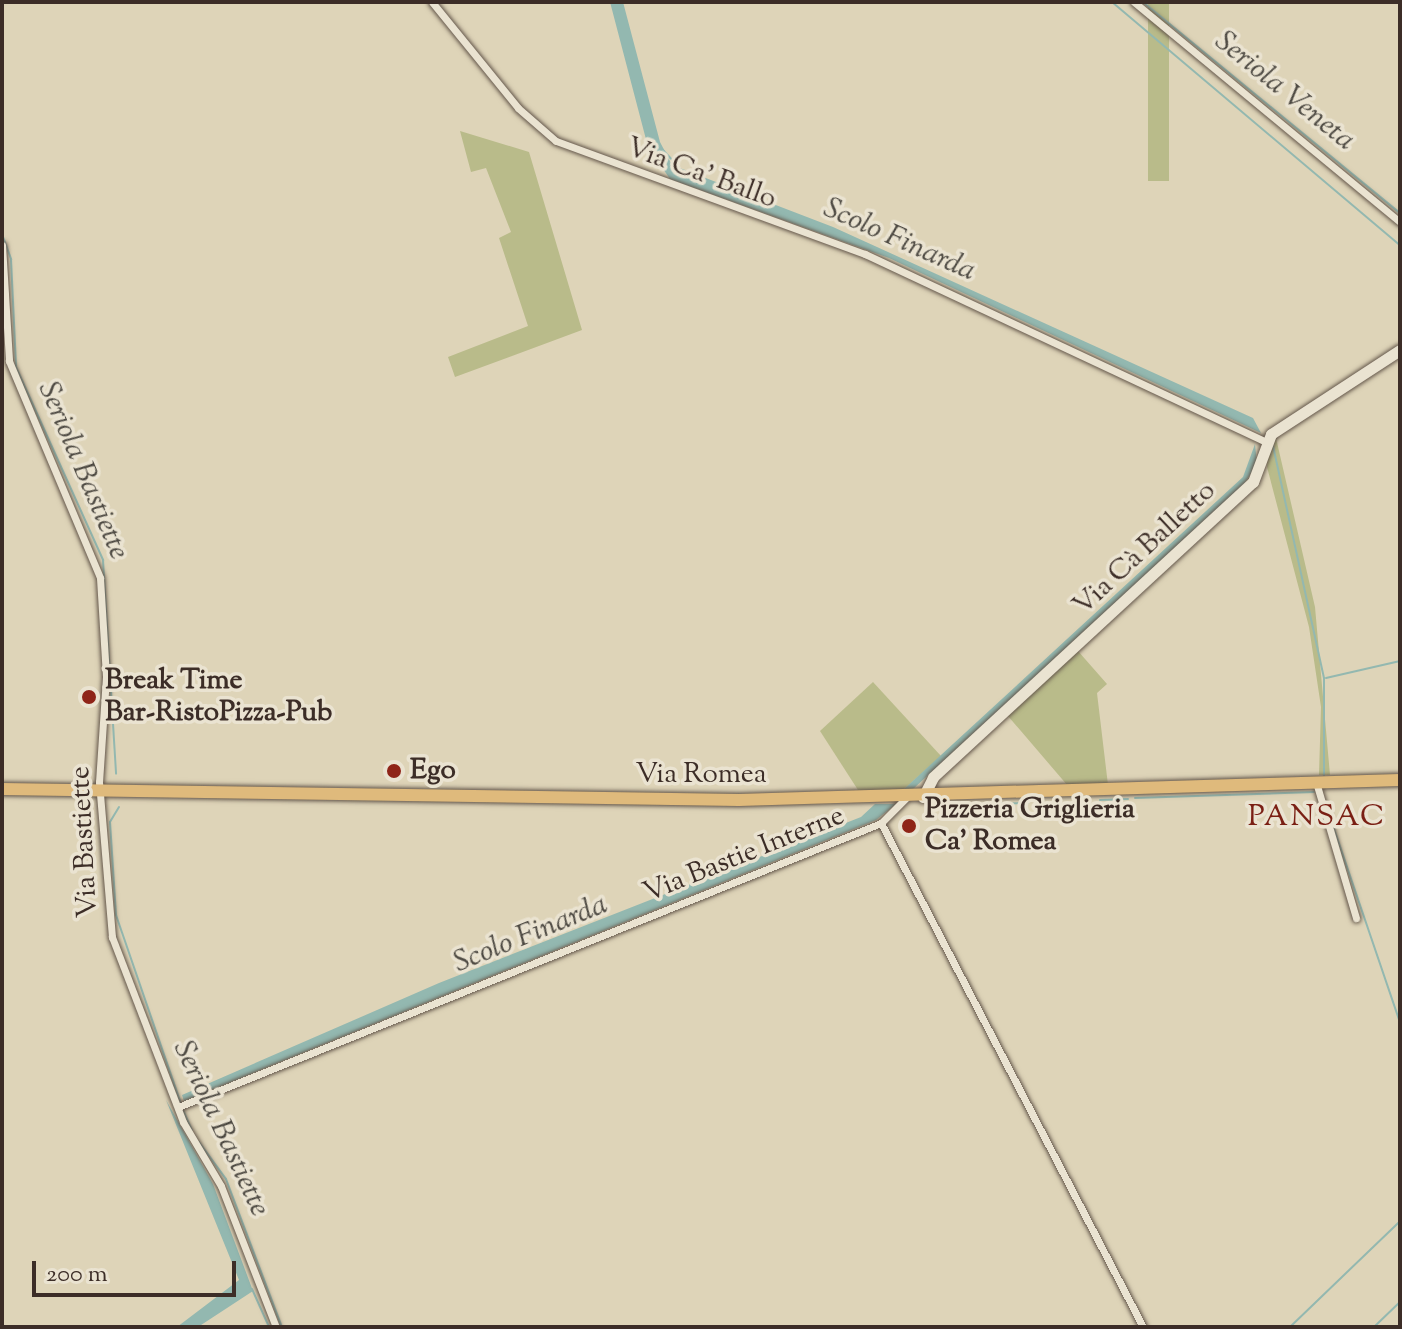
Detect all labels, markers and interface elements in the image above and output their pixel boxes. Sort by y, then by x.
water label: Seriola Veneta [1207,24,1361,160]
street label: Via Ca' Ballo [621,131,781,217]
water label: Scolo Finarda [817,191,981,291]
water label: Seriola Bastiette [28,377,136,565]
street label: Via Cà Balletto [1067,475,1223,623]
place label: Break Time Bar-RistoPizza-Pub [105,664,332,730]
marker: Break Time Bar-RistoPizza-Pub [80,688,98,706]
place label: Ego [410,754,456,788]
street label: Via Romea [635,758,767,792]
marker: Ego [385,762,403,780]
street label: Via Bastiette [64,765,106,919]
place label: Pizzeria Griglieria Ca' Romea [925,793,1135,859]
street label: Via Bastie Interne [639,799,849,911]
district label: PANSAC [1248,800,1386,836]
marker: Pizzeria Griglieria Ca' Romea [900,817,918,835]
water label: Scolo Finarda [449,888,613,982]
water label: Seriola Bastiette [164,1036,276,1222]
scale bar [36,1245,240,1295]
text: 200 m [46,1258,108,1292]

